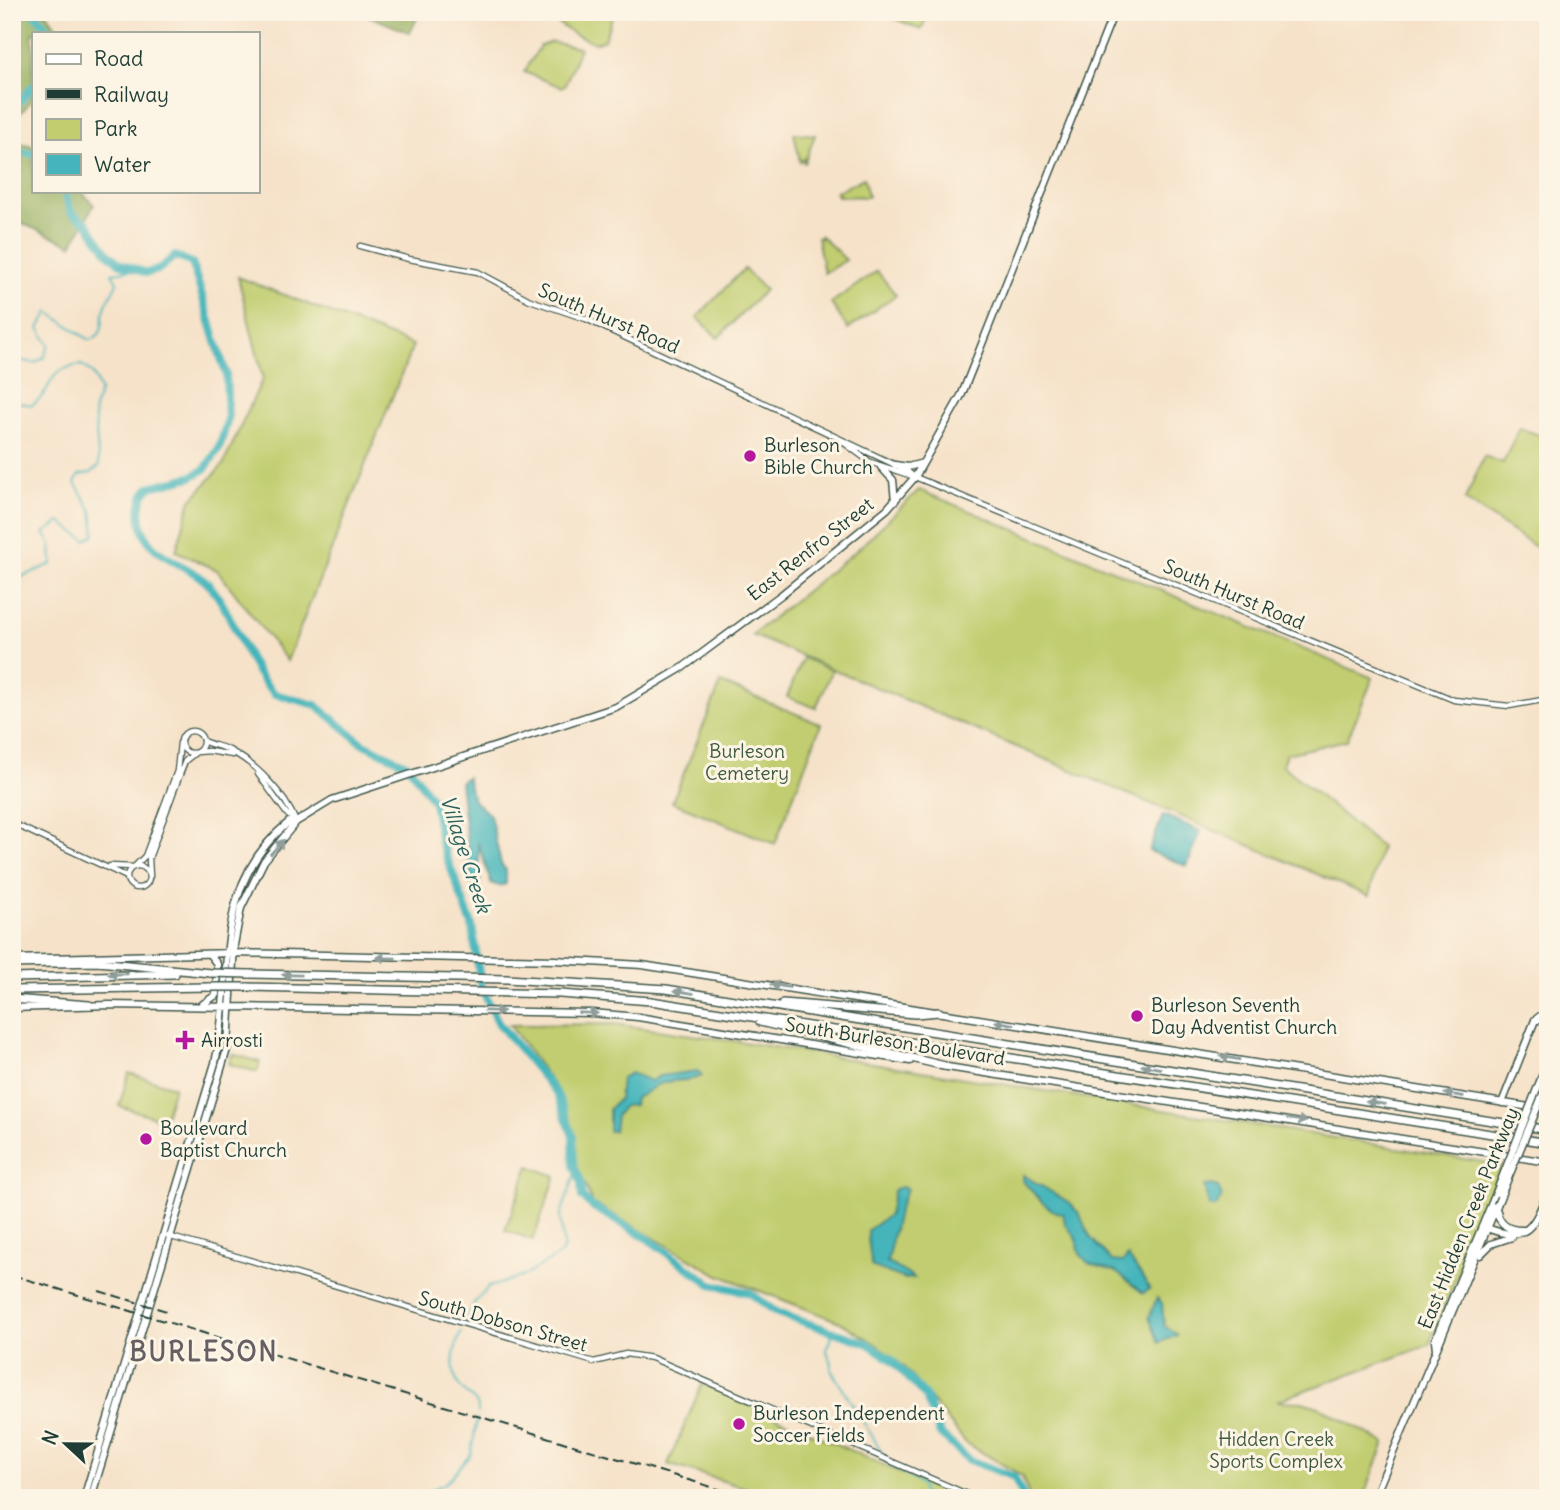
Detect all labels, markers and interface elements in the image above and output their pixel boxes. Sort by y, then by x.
legend [32,32,259,192]
text: Road [94,45,143,72]
text: Railway [94,81,169,108]
text: Park [94,115,137,142]
text: Water [94,151,152,178]
street label: South Hurst Road [535,277,683,359]
place label: Burleson Bible Church [764,433,873,479]
marker: Burleson Bible Church [742,448,758,464]
street label: East Renfro Street [742,492,878,606]
street label: South Hurst Road [1160,553,1308,635]
park label: Burleson Cemetery [705,739,789,785]
water label: Village Creek [434,792,498,917]
one-way arrow [268,839,284,856]
one-way arrow [375,952,397,963]
one-way arrow [107,969,129,980]
one-way arrow [281,969,303,981]
one-way arrow [769,980,791,991]
one-way arrow [673,986,695,997]
place label: Burleson Seventh Day Adventist Church [1151,993,1337,1039]
one-way arrow [483,1005,505,1017]
one-way arrow [577,1008,599,1019]
marker: Burleson Seventh Day Adventist Church [1129,1008,1145,1024]
street label: South Burleson Boulevard [783,1012,1007,1070]
one-way arrow [994,1017,1016,1028]
place label: Airrosti [201,1028,263,1052]
marker: Airrosti [175,1030,195,1050]
one-way arrow [1219,1052,1241,1063]
one-way arrow [1140,1061,1162,1072]
one-way arrow [1443,1089,1465,1100]
one-way arrow [1365,1097,1387,1108]
street label: East Hidden Creek Parkway [1412,1104,1524,1332]
one-way arrow [1286,1115,1308,1126]
place label: Boulevard Baptist Church [160,1116,287,1162]
marker: Boulevard Baptist Church [138,1131,154,1147]
street label: South Dobson Street [416,1285,590,1357]
district label: BURLESON [129,1335,279,1368]
place label: Burleson Independent Soccer Fields [753,1401,945,1447]
north arrow [32,1408,102,1478]
marker: Burleson Independent Soccer Fields [731,1416,747,1432]
text: N [37,1427,64,1448]
park label: Hidden Creek Sports Complex [1209,1427,1344,1473]

